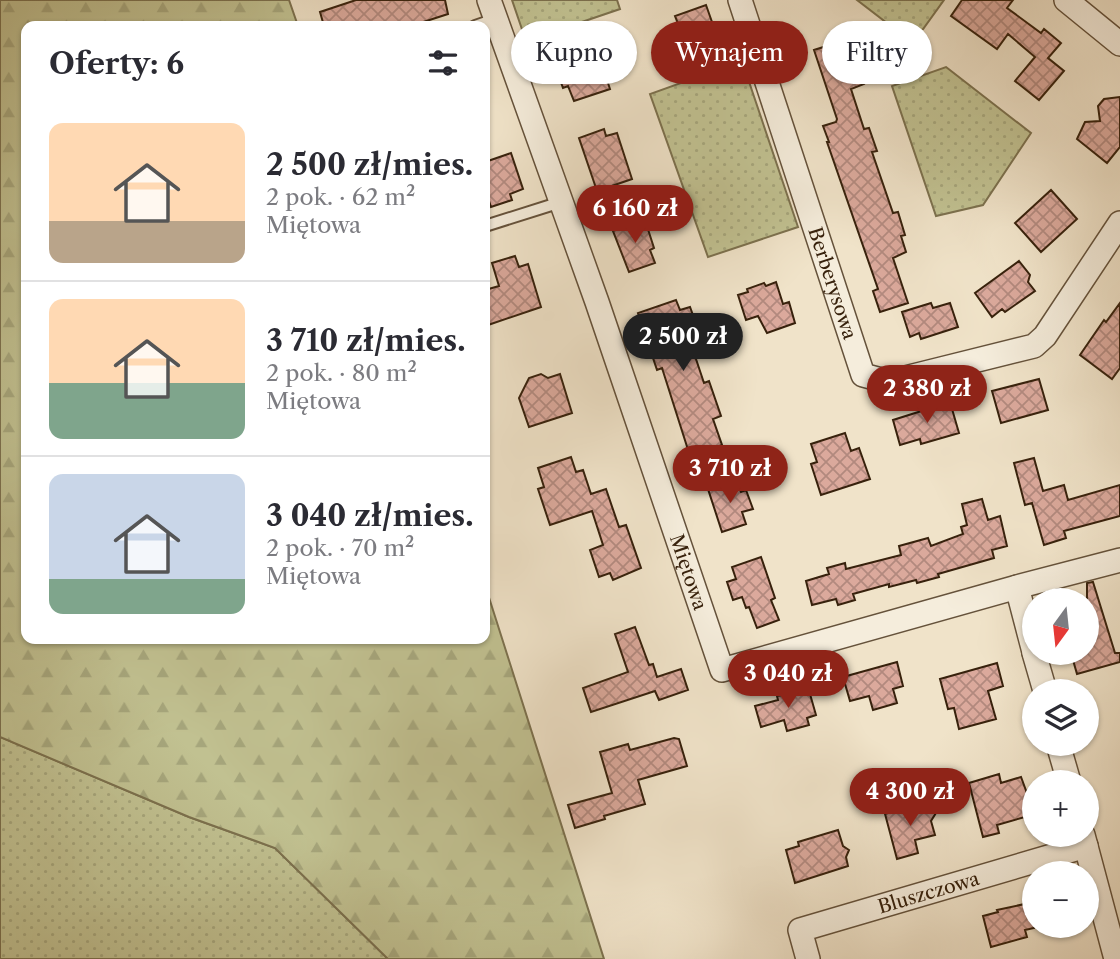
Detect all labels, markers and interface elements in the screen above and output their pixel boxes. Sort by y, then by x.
chip: Kupno [511,21,637,84]
chip: Wynajem [651,21,808,84]
chip: Filtry [822,21,932,84]
icon: filters [424,44,462,82]
text: Oferty: 6 [49,45,184,82]
text: 2 500 zł/mies. [266,146,473,183]
icon: home [105,151,189,235]
text: 2 pok. · 62 m² [266,183,415,211]
pin: 6 160 zł [563,186,707,245]
text: 6 160 zł [592,194,678,222]
text: Miętowa [266,211,361,239]
street label: Berberysowa [804,224,862,342]
pin: 2 500 zł [611,314,755,373]
text: 3 710 zł/mies. [266,322,466,359]
text: 2 500 zł [639,322,727,350]
icon: home [105,327,189,411]
text: 2 pok. · 80 m² [266,359,417,387]
pin: 2 380 zł [855,366,999,425]
text: 2 380 zł [883,374,971,402]
text: Miętowa [266,387,361,415]
pin: 3 710 zł [658,446,802,505]
text: 3 710 zł [689,454,771,482]
text: 3 040 zł/mies. [266,497,474,534]
icon: home [105,502,189,586]
street label: Miętowa [665,531,712,613]
text: 2 pok. · 70 m² [266,534,415,562]
text: Miętowa [266,562,361,590]
north arrow [1022,588,1099,665]
map controls [1022,588,1099,938]
pin: 3 040 zł [716,650,860,710]
text: 3 040 zł [744,659,832,687]
button: layers [1022,679,1099,756]
pin: 4 300 zł [838,768,982,828]
button: + [1022,770,1099,847]
text: 4 300 zł [866,777,954,805]
button: − [1022,861,1099,938]
street label: Bluszczowa [875,866,982,918]

